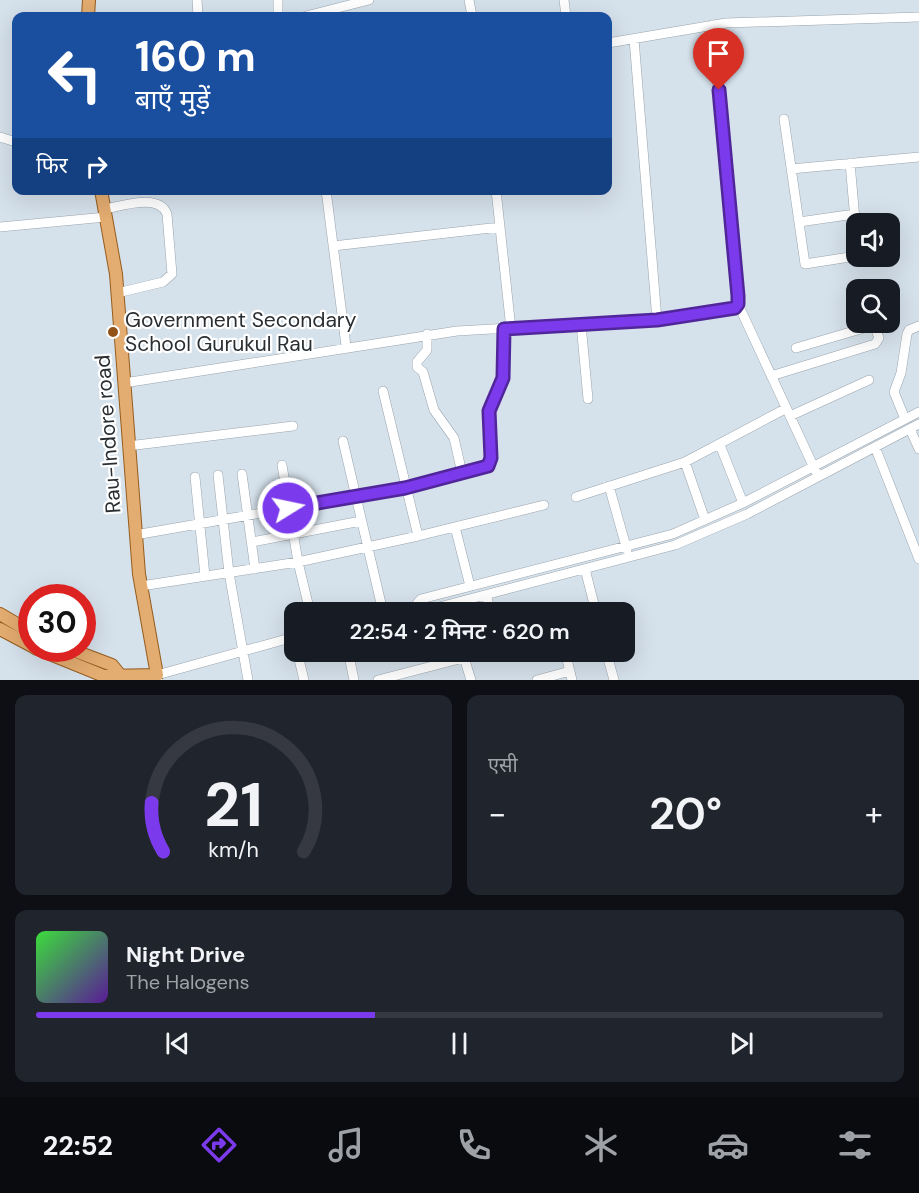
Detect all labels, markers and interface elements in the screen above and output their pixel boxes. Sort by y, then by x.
pin [693,28,744,90]
text: 160 m [135,29,256,84]
icon: left [36,36,114,114]
icon: arrive [702,37,735,70]
text: बाएँ मुड़ें [135,82,210,117]
icon: right [80,150,113,183]
text: फिर [36,151,68,180]
map controls [846,213,900,333]
button: sound [846,213,900,267]
button: search [846,279,900,333]
place label: Government Secondary School Gurukul Rau [125,306,357,358]
marker: Government Secondary School Gurukul Rau [106,325,120,339]
street label: Rau-Indore road [88,354,128,514]
position arrow [256,476,320,540]
speed limit sign: 30 [18,584,96,662]
text: 22:54 · 2 मिनट · 620 m [349,617,570,646]
text: एसी [488,752,518,778]
text: 21 [204,764,263,845]
text: 20° [649,784,722,843]
text: − [488,792,506,835]
text: + [865,792,883,835]
text: km/h [208,836,259,864]
text: Night Drive [126,940,245,969]
text: The Halogens [126,969,249,995]
icon: previous [161,1027,194,1060]
icon: pause [443,1027,476,1060]
icon: next [725,1027,758,1060]
icon: directions [198,1124,240,1166]
icon: music [325,1124,367,1166]
icon: phone [453,1124,495,1166]
icon: climate [580,1124,622,1166]
icon: car [707,1124,749,1166]
icon: filters [834,1124,876,1166]
text: 22:52 [43,1128,113,1163]

